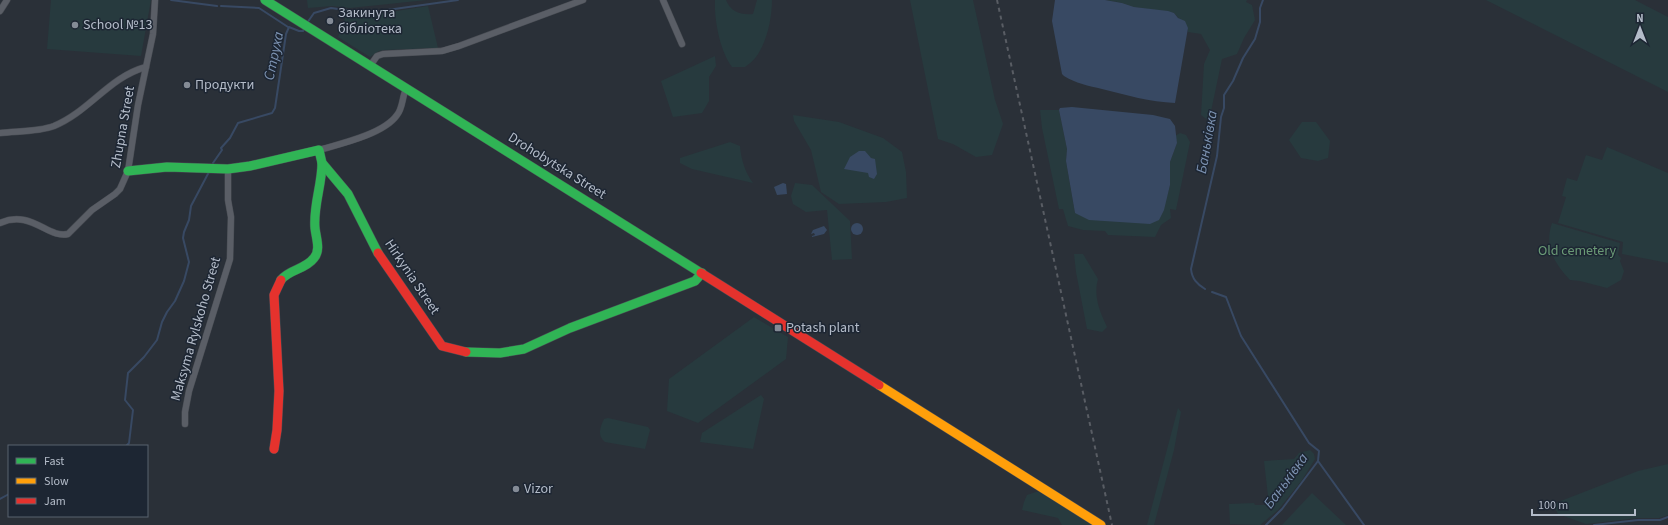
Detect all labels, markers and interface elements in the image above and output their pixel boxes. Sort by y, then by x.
place label: Закинута бібліотека [338,3,402,39]
north arrow [1620,8,1660,48]
text: N [1636,11,1644,26]
place label: School №13 [83,15,152,35]
marker: Закинута бібліотека [325,16,335,26]
marker: School №13 [70,20,80,30]
water label: Струха [259,30,289,82]
place label: Продукти [195,75,254,95]
marker: Продукти [182,80,192,90]
street label: Zhupna Street [106,84,140,170]
water label: Баньківка [1191,109,1223,175]
street label: Drohobytska Street [504,128,610,204]
street label: Hirkynia Street [379,235,445,319]
park label: Old cemetery [1538,241,1617,261]
street label: Maksyma Rylskoho Street [166,254,226,404]
place label: Potash plant [786,318,860,338]
marker: Potash plant [773,323,783,333]
legend [8,445,148,517]
water label: Баньківка [1259,449,1313,513]
text: Fast [44,453,64,470]
text: Slow [44,473,69,490]
place label: Vizor [524,479,553,499]
marker: Vizor [511,484,521,494]
scale bar [1532,491,1635,517]
text: Jam [44,493,66,510]
text: 100 m [1538,497,1568,514]

